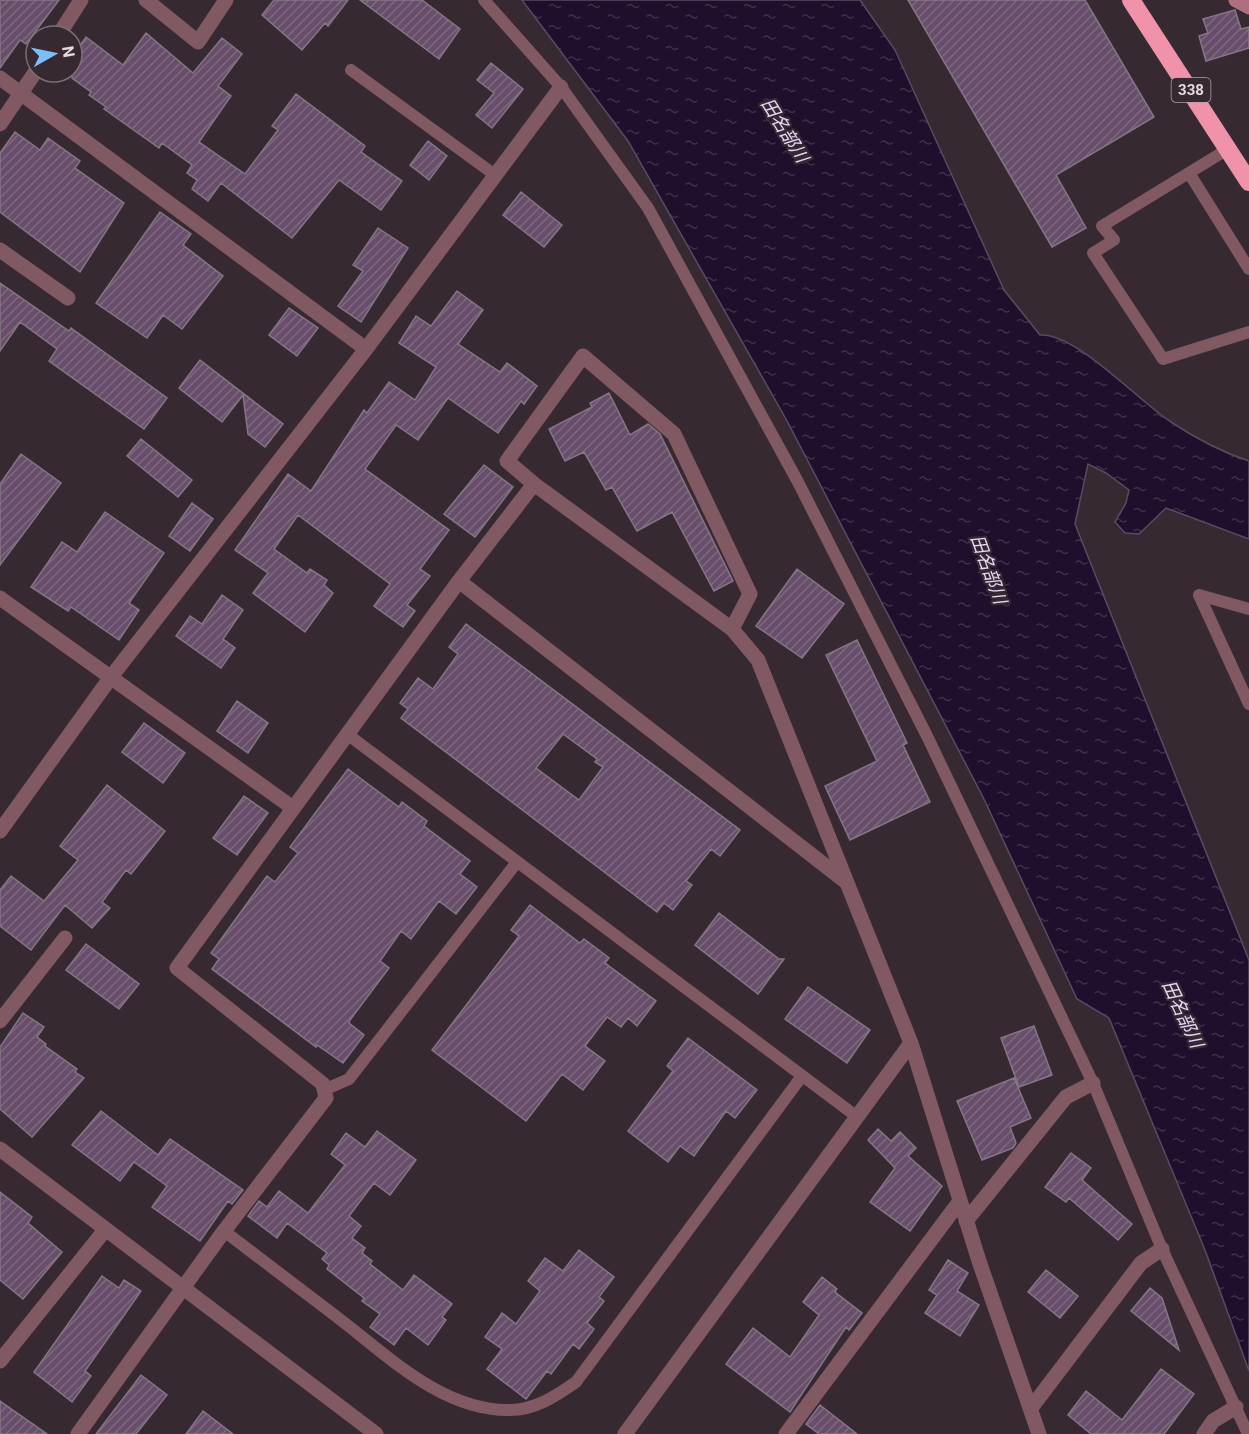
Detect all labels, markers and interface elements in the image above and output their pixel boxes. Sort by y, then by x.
north arrow [24,24,84,84]
text: N [58,45,79,59]
road number: 338 [1172,78,1210,102]
water label: 田名部川 [757,94,814,168]
water label: 田名部川 [967,532,1012,608]
water label: 田名部川 [1158,977,1209,1053]

